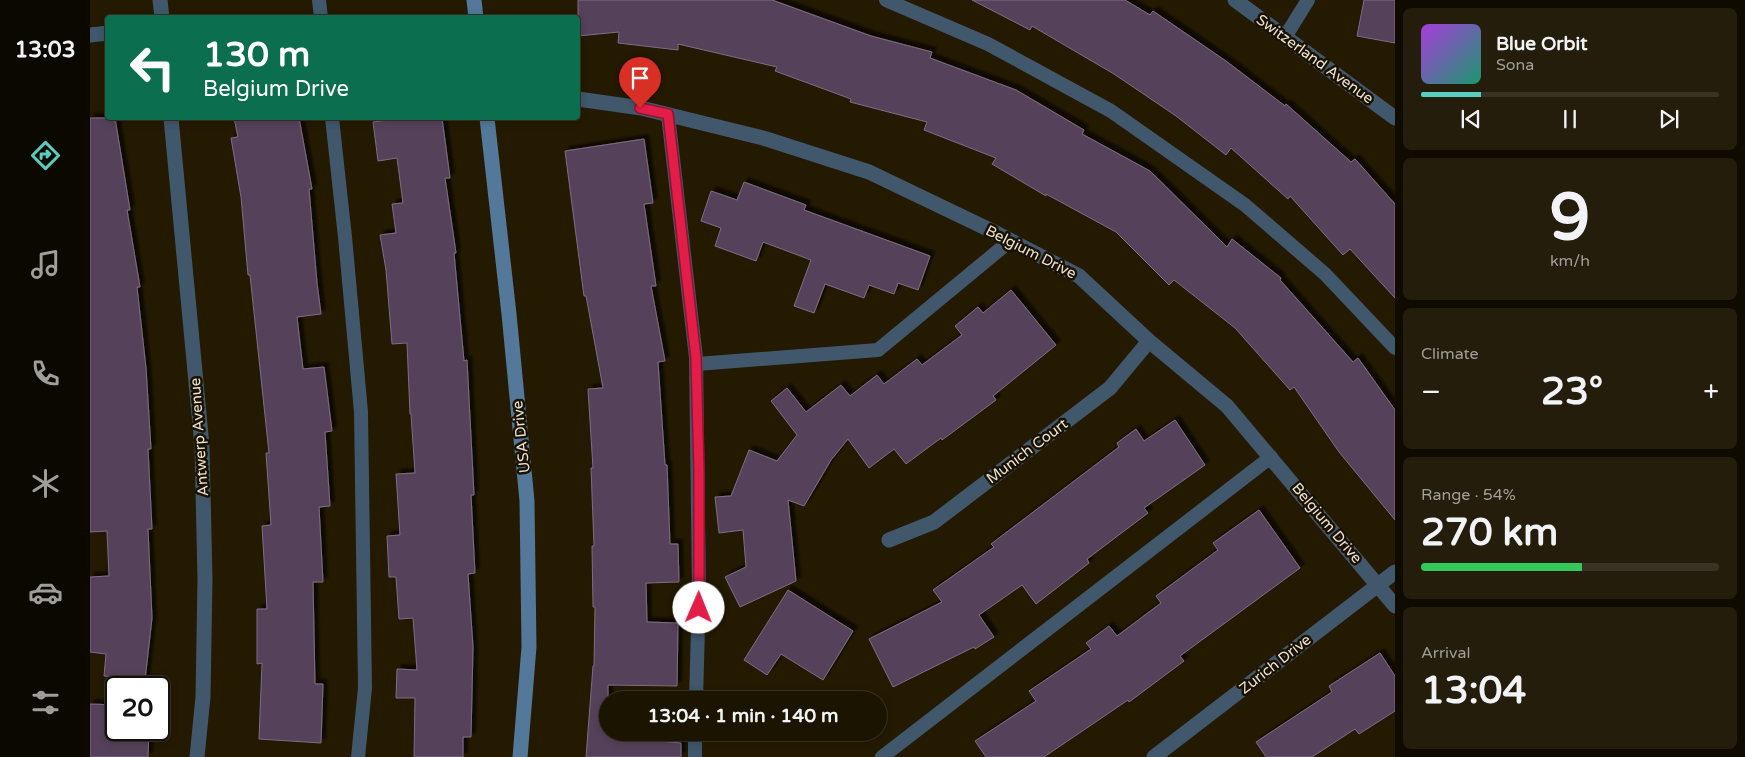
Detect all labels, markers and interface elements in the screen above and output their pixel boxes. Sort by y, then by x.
street label: Switzerland Avenue [1253,11,1377,107]
text: Blue Orbit [1496,33,1588,55]
text: 130 m [203,34,310,76]
icon: left [120,35,185,100]
text: 13:03 [15,37,75,63]
text: Sona [1496,55,1534,75]
pin [619,57,661,108]
icon: arrive [626,64,654,92]
text: Belgium Drive [203,76,349,102]
icon: previous [1457,105,1485,133]
icon: pause [1556,105,1584,133]
icon: next [1655,105,1683,133]
icon: directions [28,138,63,173]
text: 9 [1550,179,1590,258]
street label: Belgium Drive [983,221,1079,283]
icon: music [28,247,63,282]
text: km/h [1550,251,1590,271]
text: Climate [1421,344,1479,364]
icon: phone [28,356,63,391]
text: 23° [1541,369,1603,415]
text: − [1421,375,1441,409]
text: + [1703,375,1719,409]
street label: Antwerp Avenue [186,377,212,497]
street label: USA Drive [508,400,534,474]
street label: Munich Court [983,414,1071,487]
icon: climate [28,466,63,501]
street label: Belgium Drive [1288,479,1366,567]
text: Range · 54% [1421,485,1516,505]
text: 270 km [1421,510,1558,556]
icon: car [28,575,63,610]
position arrow [672,581,724,633]
street label: Zurich Drive [1236,630,1314,698]
text: Arrival [1421,643,1470,663]
text: 13:04 [1421,668,1526,714]
speed limit sign: 20 [105,676,170,741]
icon: filters [28,685,63,720]
text: 13:04 · 1 min · 140 m [647,705,839,727]

